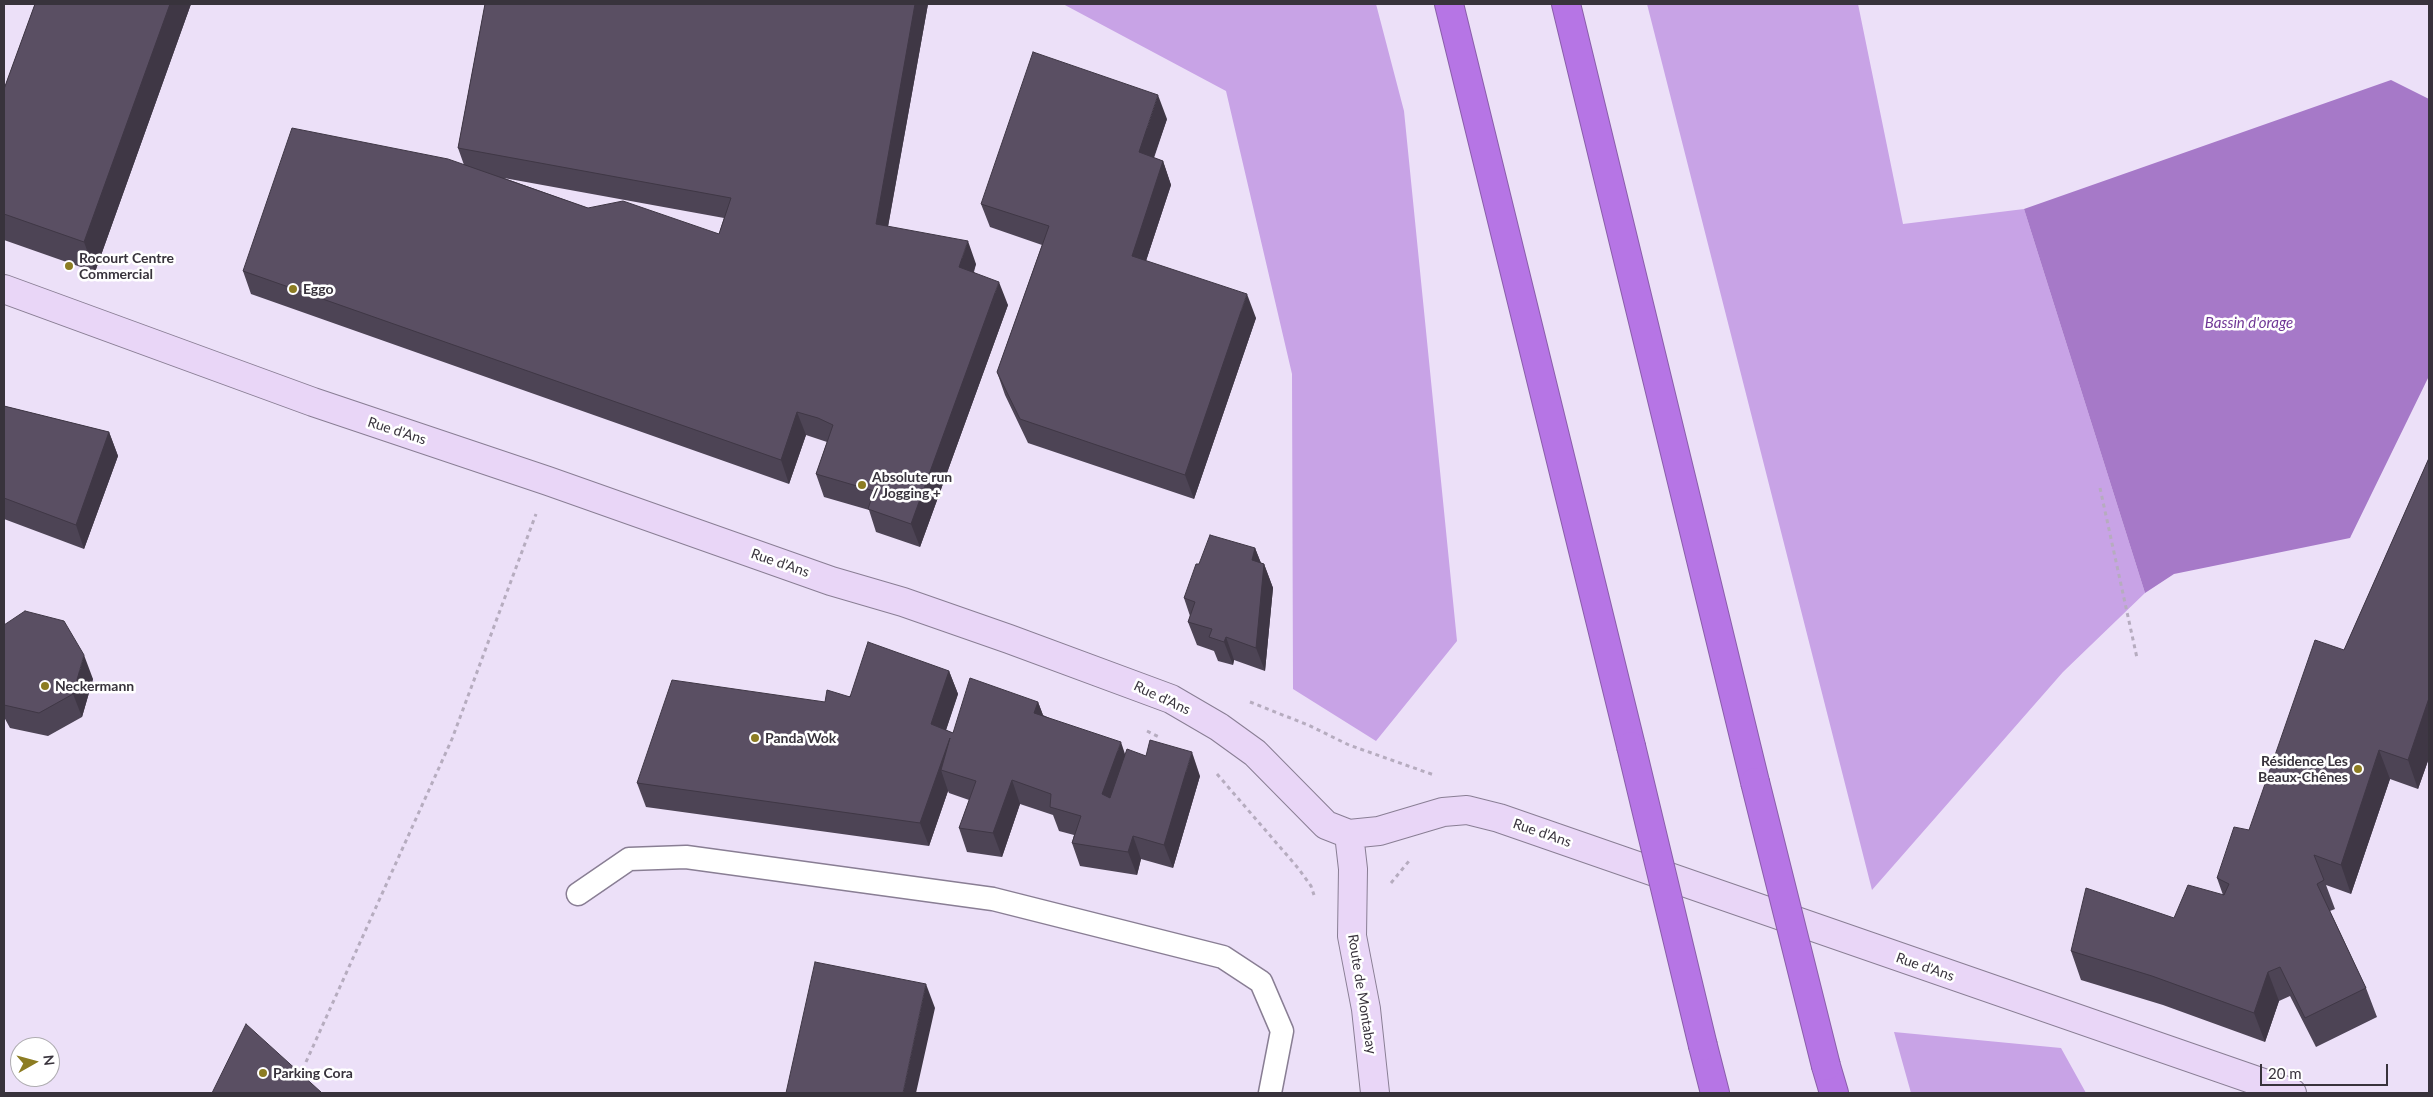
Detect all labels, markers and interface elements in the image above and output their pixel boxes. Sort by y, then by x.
place label: Rocourt Centre Commercial [79,250,174,282]
marker: Rocourt Centre Commercial [63,260,75,272]
place label: Eggo [303,281,334,297]
marker: Eggo [287,283,299,295]
water label: Bassin d'orage [2205,314,2293,332]
street label: Rue d'Ans [366,414,428,448]
place label: Absolute run / Jogging + [872,469,952,502]
marker: Absolute run / Jogging + [856,479,868,491]
street label: Rue d'Ans [749,545,811,581]
place label: Neckermann [55,678,134,694]
street label: Rue d'Ans [1131,678,1193,718]
marker: Neckermann [39,680,51,692]
place label: Panda Wok [765,730,836,746]
marker: Panda Wok [749,732,761,744]
place label: Résidence Les Beaux-Chênes [2258,753,2348,786]
marker: Résidence Les Beaux-Chênes [2352,763,2364,775]
street label: Rue d'Ans [1511,815,1573,851]
street label: Route de Montabay [1344,933,1380,1055]
street label: Rue d'Ans [1894,949,1956,985]
north arrow [10,1037,60,1087]
text: N [40,1054,58,1067]
scale bar [2263,1054,2390,1086]
text: 20 m [2268,1064,2302,1082]
place label: Parking Cora [273,1065,353,1081]
marker: Parking Cora [257,1067,269,1079]

